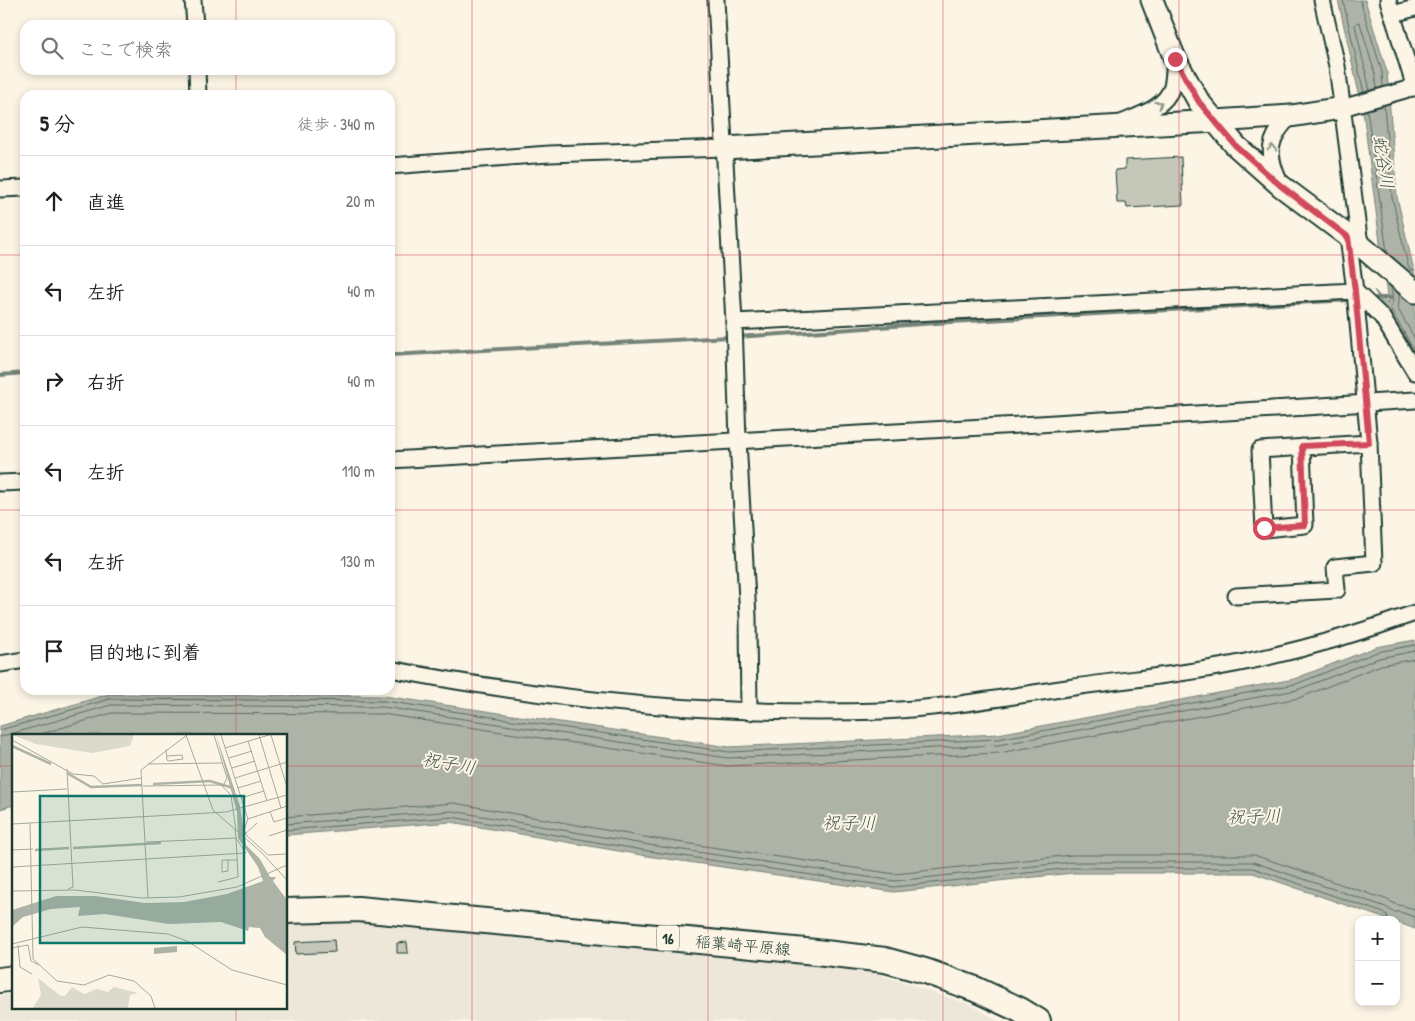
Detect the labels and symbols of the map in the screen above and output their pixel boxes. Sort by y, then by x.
route end [1164,48,1187,71]
one-way arrow [1153,101,1163,110]
water label: 蛇谷川 [1367,133,1401,191]
one-way arrow [1266,144,1277,152]
route start [1253,517,1276,540]
inset map [12,734,288,1008]
water label: 祝子川 [420,746,478,780]
water label: 祝子川 [1227,803,1281,829]
water label: 祝子川 [822,810,876,835]
road number: 16 [657,926,679,950]
street label: 稲葉崎平原線 [694,930,792,960]

